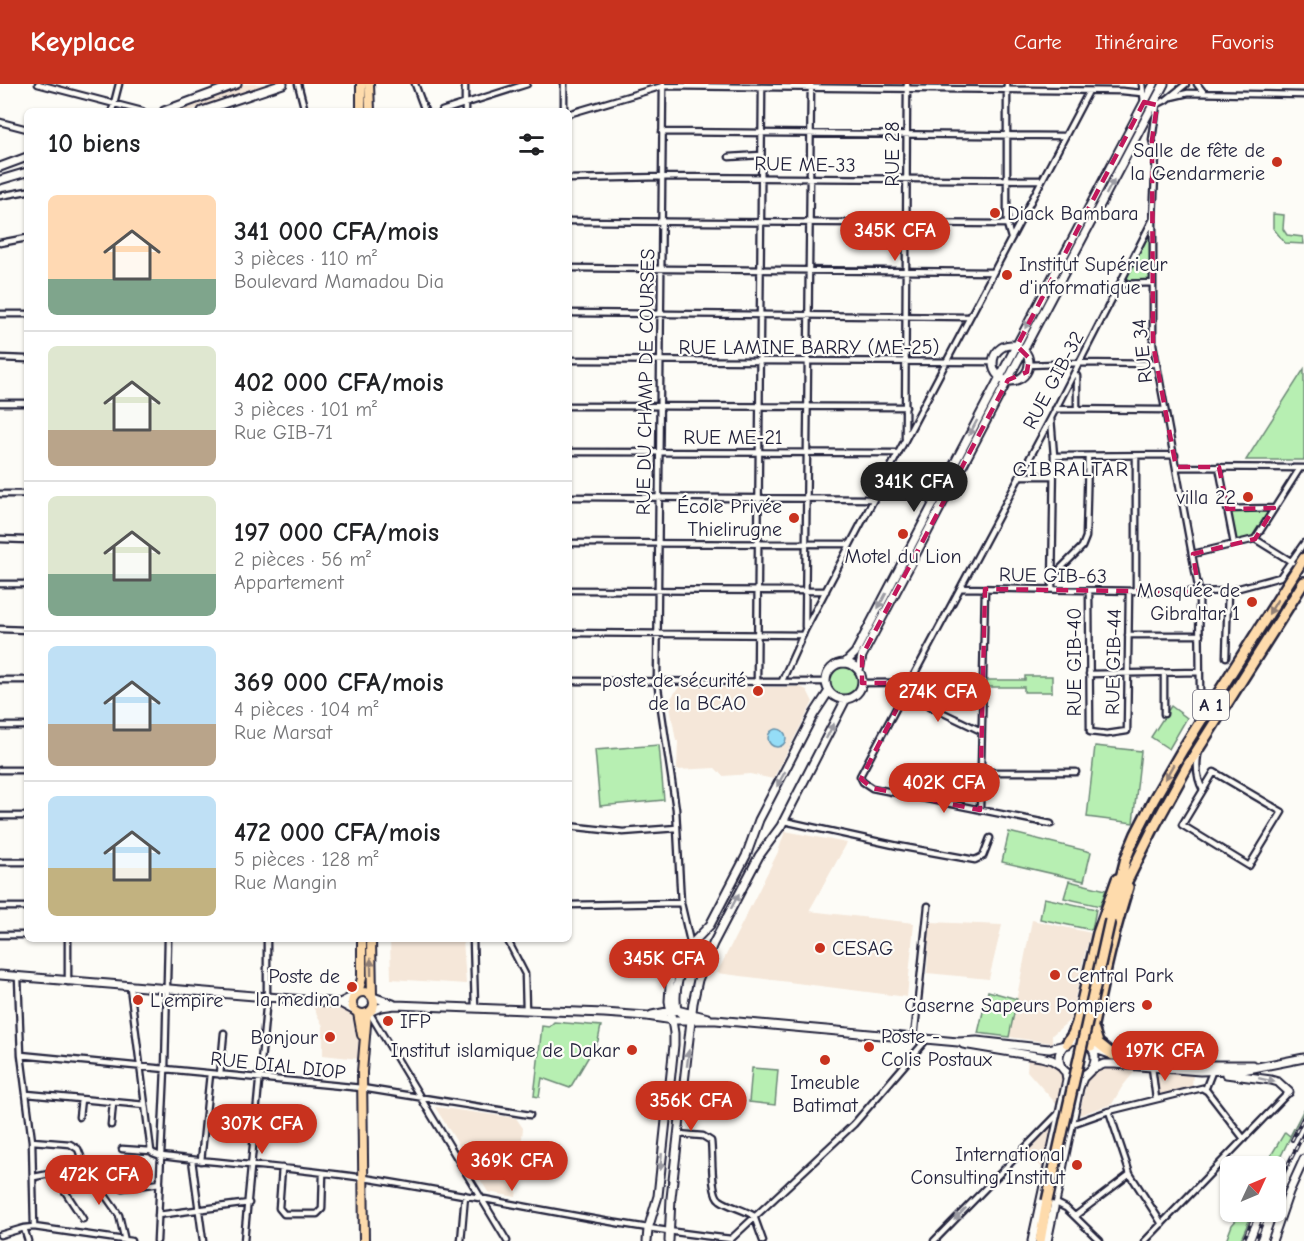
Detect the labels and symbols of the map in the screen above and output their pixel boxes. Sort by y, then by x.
street label: RUE 28 [881,121,904,187]
place label: Salle de fête de la Gendarmerie [1130,139,1265,185]
street label: RUE ME-33 [754,152,856,177]
marker: Salle de fête de la Gendarmerie [1270,155,1284,169]
one-way arrow [1105,178,1115,195]
place label: Diack Bambara [1007,202,1139,225]
marker: Diack Bambara [988,206,1002,220]
pin: 345K CFA [833,211,957,262]
street label: RUE DU CHAMP DE COURSES [632,248,659,516]
place label: Institut Supérieur d'informatique [1019,253,1167,299]
marker: Institut Supérieur d'informatique [1000,268,1014,282]
one-way arrow [1024,313,1034,330]
street label: RUE 34 [1128,318,1157,384]
street label: RUE GIB-32 [1018,327,1089,433]
street label: RUE LAMINE BARRY (ME-25) [679,336,939,359]
one-way arrow [969,420,978,437]
street label: RUE ME-21 [683,426,783,449]
district label: GIBRALTAR [1013,457,1129,481]
pin: 341K CFA [852,462,976,513]
place label: villa 22 [1175,486,1236,509]
marker: villa 22 [1241,490,1255,504]
place label: École Privée Thielirugne [677,495,782,541]
marker: École Privée Thielirugne [787,511,801,525]
marker: Motel du Lion [896,527,910,541]
place label: Motel du Lion [844,545,962,568]
street label: RUE GIB-63 [999,563,1107,588]
place label: Mosquée de Gibraltar 1 [1137,579,1240,625]
one-way arrow [877,593,887,610]
marker: Mosquée de Gibraltar 1 [1245,595,1259,609]
one-way arrow [1267,599,1278,615]
street label: RUE GIB-40 [1063,608,1086,716]
street label: RUE GIB-44 [1101,609,1126,715]
place label: poste de sécurité de la BCAO [602,669,746,715]
pin: 274K CFA [876,672,1000,723]
marker: poste de sécurité de la BCAO [751,684,765,698]
road number: A 1 [1193,690,1229,720]
one-way arrow [825,722,835,739]
pin: 402K CFA [882,763,1006,814]
one-way arrow [1164,764,1174,781]
one-way arrow [776,771,786,788]
one-way arrow [730,892,740,909]
place label: CESAG [832,937,893,960]
pin: 345K CFA [602,939,726,990]
marker: CESAG [813,941,827,955]
one-way arrow [366,958,376,977]
place label: Central Park [1067,964,1174,987]
place label: Poste de la medina [256,965,340,1011]
marker: Central Park [1048,968,1062,982]
marker: Poste de la medina [345,980,359,994]
place label: L'empire [150,989,223,1012]
marker: L'empire [131,993,145,1007]
place label: Caserne Sapeurs Pompiers [904,994,1135,1017]
marker: Caserne Sapeurs Pompiers [1140,998,1154,1012]
place label: IFP [400,1010,431,1033]
marker: IFP [381,1014,395,1028]
place label: Poste - Colis Postaux [881,1025,993,1071]
place label: Bonjour [251,1026,318,1049]
marker: Bonjour [323,1030,337,1044]
pin: 197K CFA [1103,1031,1227,1082]
place label: Institut islamique de Dakar [391,1039,620,1062]
marker: Poste - Colis Postaux [862,1040,876,1054]
marker: Institut islamique de Dakar [625,1043,639,1057]
street label: RUE DIAL DIOP [209,1047,347,1084]
one-way arrow [683,1048,692,1067]
marker: Imeuble Batimat [818,1053,832,1067]
place label: Imeuble Batimat [790,1071,860,1117]
one-way arrow [1258,1076,1277,1085]
pin: 356K CFA [629,1081,753,1132]
pin: 307K CFA [200,1104,324,1155]
pin: 369K CFA [450,1141,574,1192]
place label: International Consulting Institut [910,1143,1066,1189]
one-way arrow [656,1152,666,1171]
pin: 472K CFA [37,1155,161,1206]
north arrow [1220,1156,1286,1222]
marker: International Consulting Institut [1070,1158,1084,1172]
one-way arrow [954,1206,968,1220]

